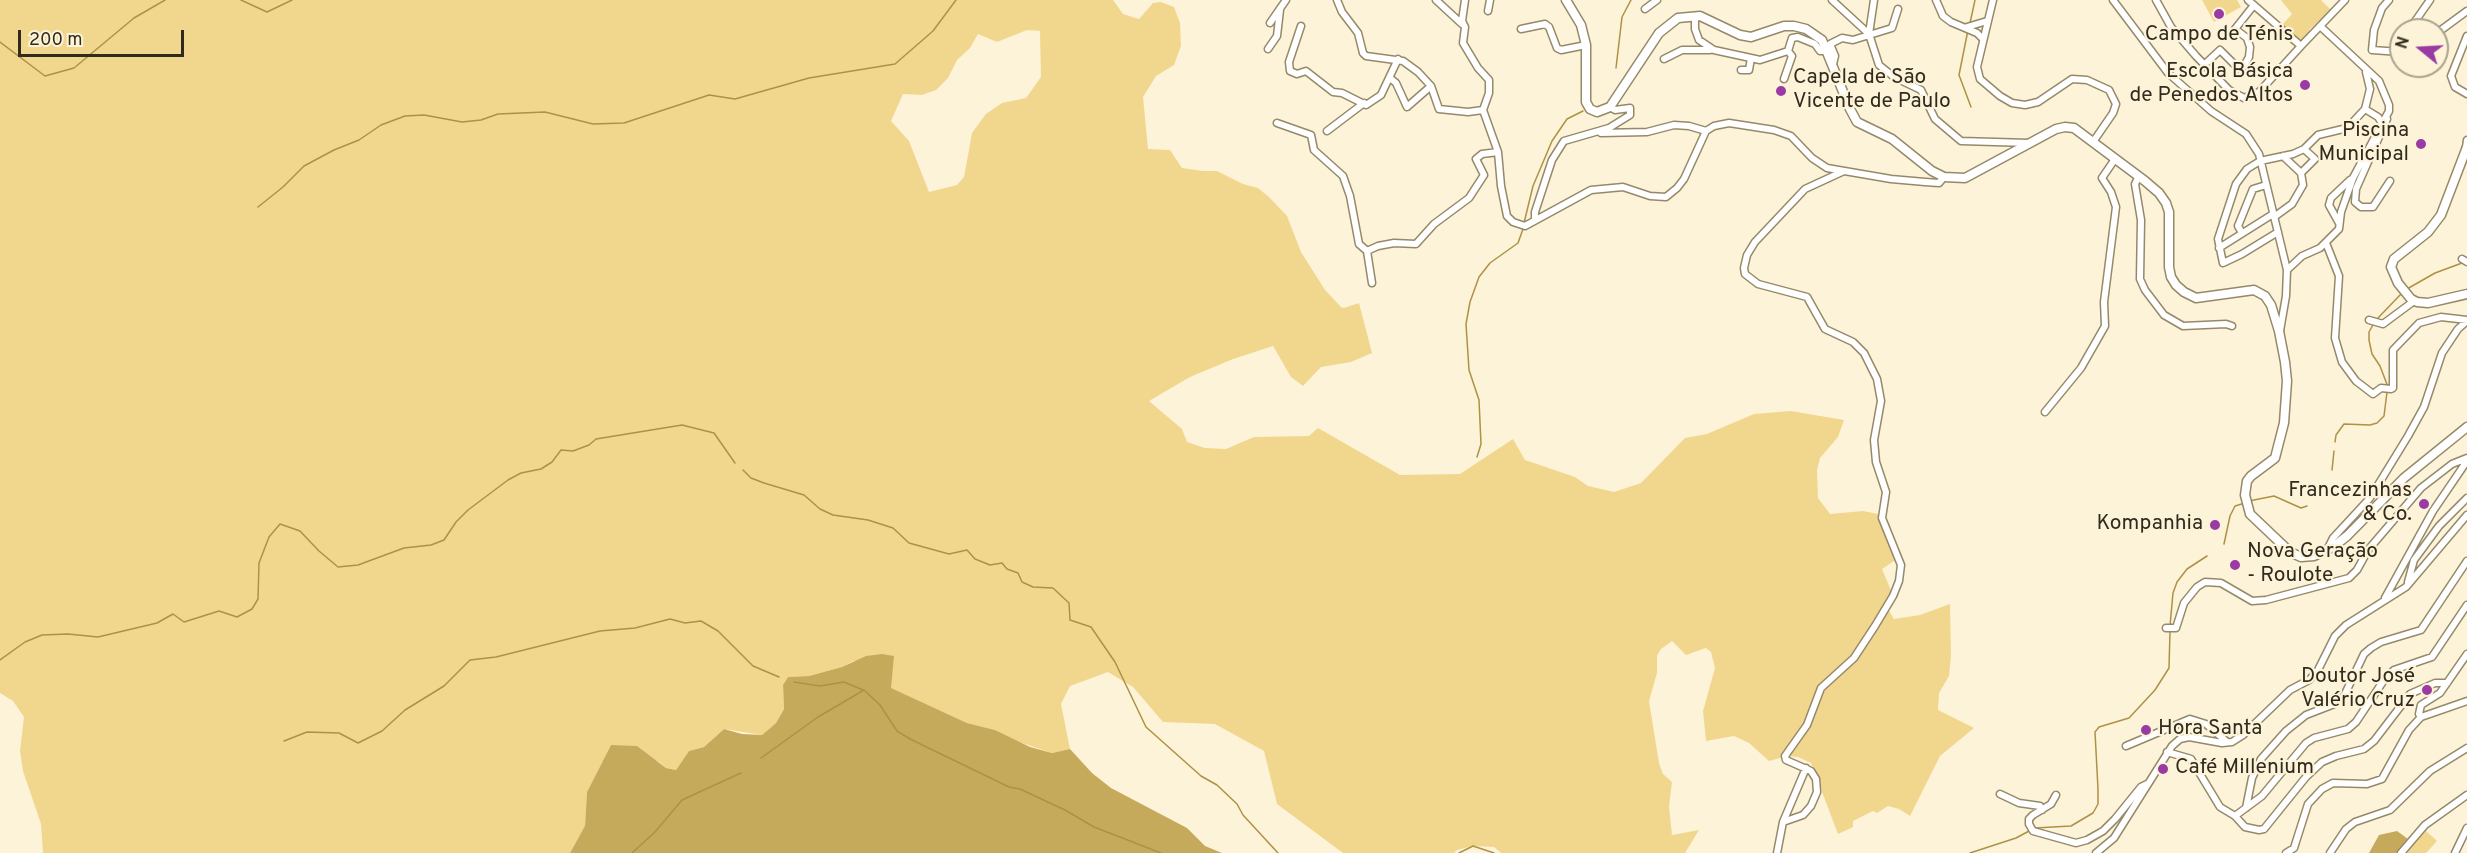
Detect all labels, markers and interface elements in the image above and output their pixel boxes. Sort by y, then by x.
marker: Campo de Ténis [2212,7,2226,21]
scale bar [21,18,188,56]
north arrow [2389,18,2449,78]
place label: Campo de Ténis [2145,23,2293,49]
text: 200 m [29,29,82,52]
text: N [2392,34,2415,52]
place label: Escola Básica de Penedos Altos [2129,60,2293,110]
place label: Capela de São Vicente de Paulo [1793,66,1951,116]
marker: Escola Básica de Penedos Altos [2298,78,2312,92]
marker: Capela de São Vicente de Paulo [1774,84,1788,98]
place label: Piscina Municipal [2318,119,2409,169]
marker: Piscina Municipal [2414,137,2428,151]
place label: Francezinhas & Co. [2288,479,2412,529]
marker: Francezinhas & Co. [2417,497,2431,511]
place label: Kompanhia [2096,512,2203,538]
marker: Kompanhia [2208,518,2222,532]
place label: Nova Geração - Roulote [2247,540,2378,590]
marker: Nova Geração - Roulote [2228,558,2242,572]
place label: Doutor José Valério Cruz [2301,665,2415,715]
marker: Doutor José Valério Cruz [2420,683,2434,697]
place label: Hora Santa [2158,717,2262,743]
marker: Hora Santa [2139,723,2153,737]
place label: Café Millenium [2175,756,2314,782]
marker: Café Millenium [2156,762,2170,776]

